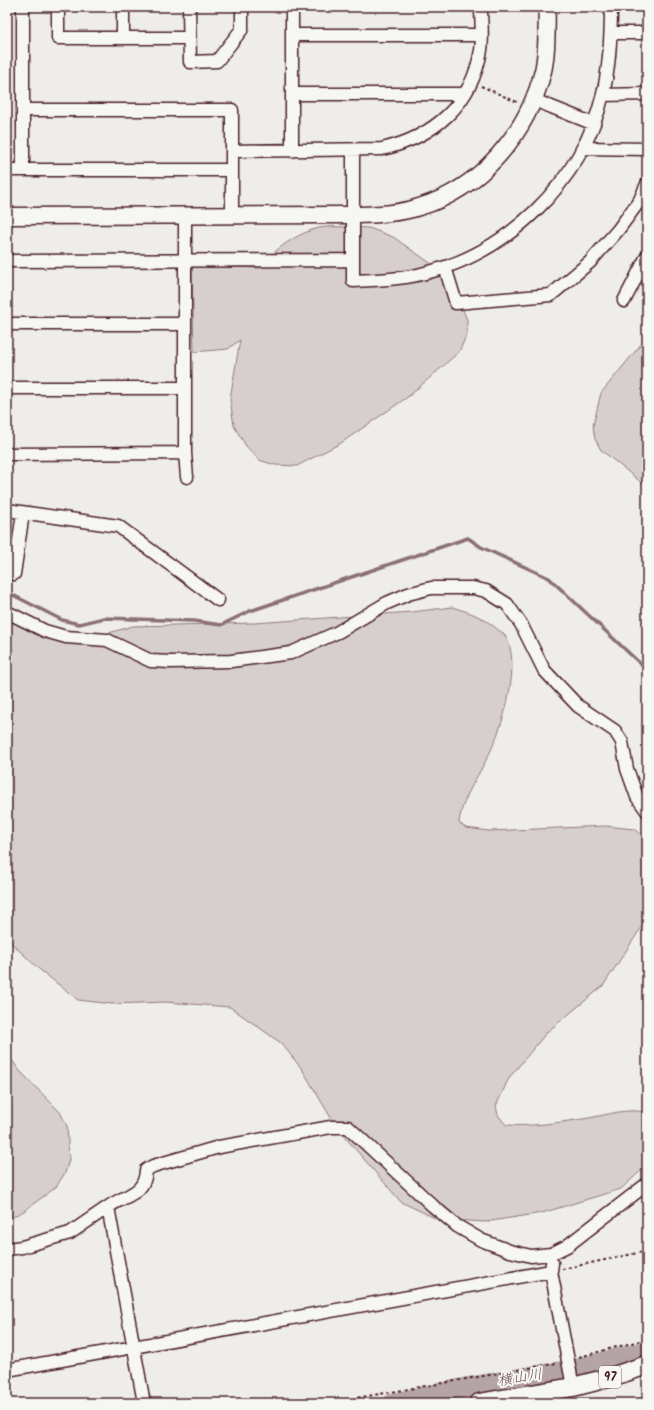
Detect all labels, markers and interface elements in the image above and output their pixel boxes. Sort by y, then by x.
water label: 横山川 [496,1363,544,1393]
road number: 97 [599,1366,621,1388]

